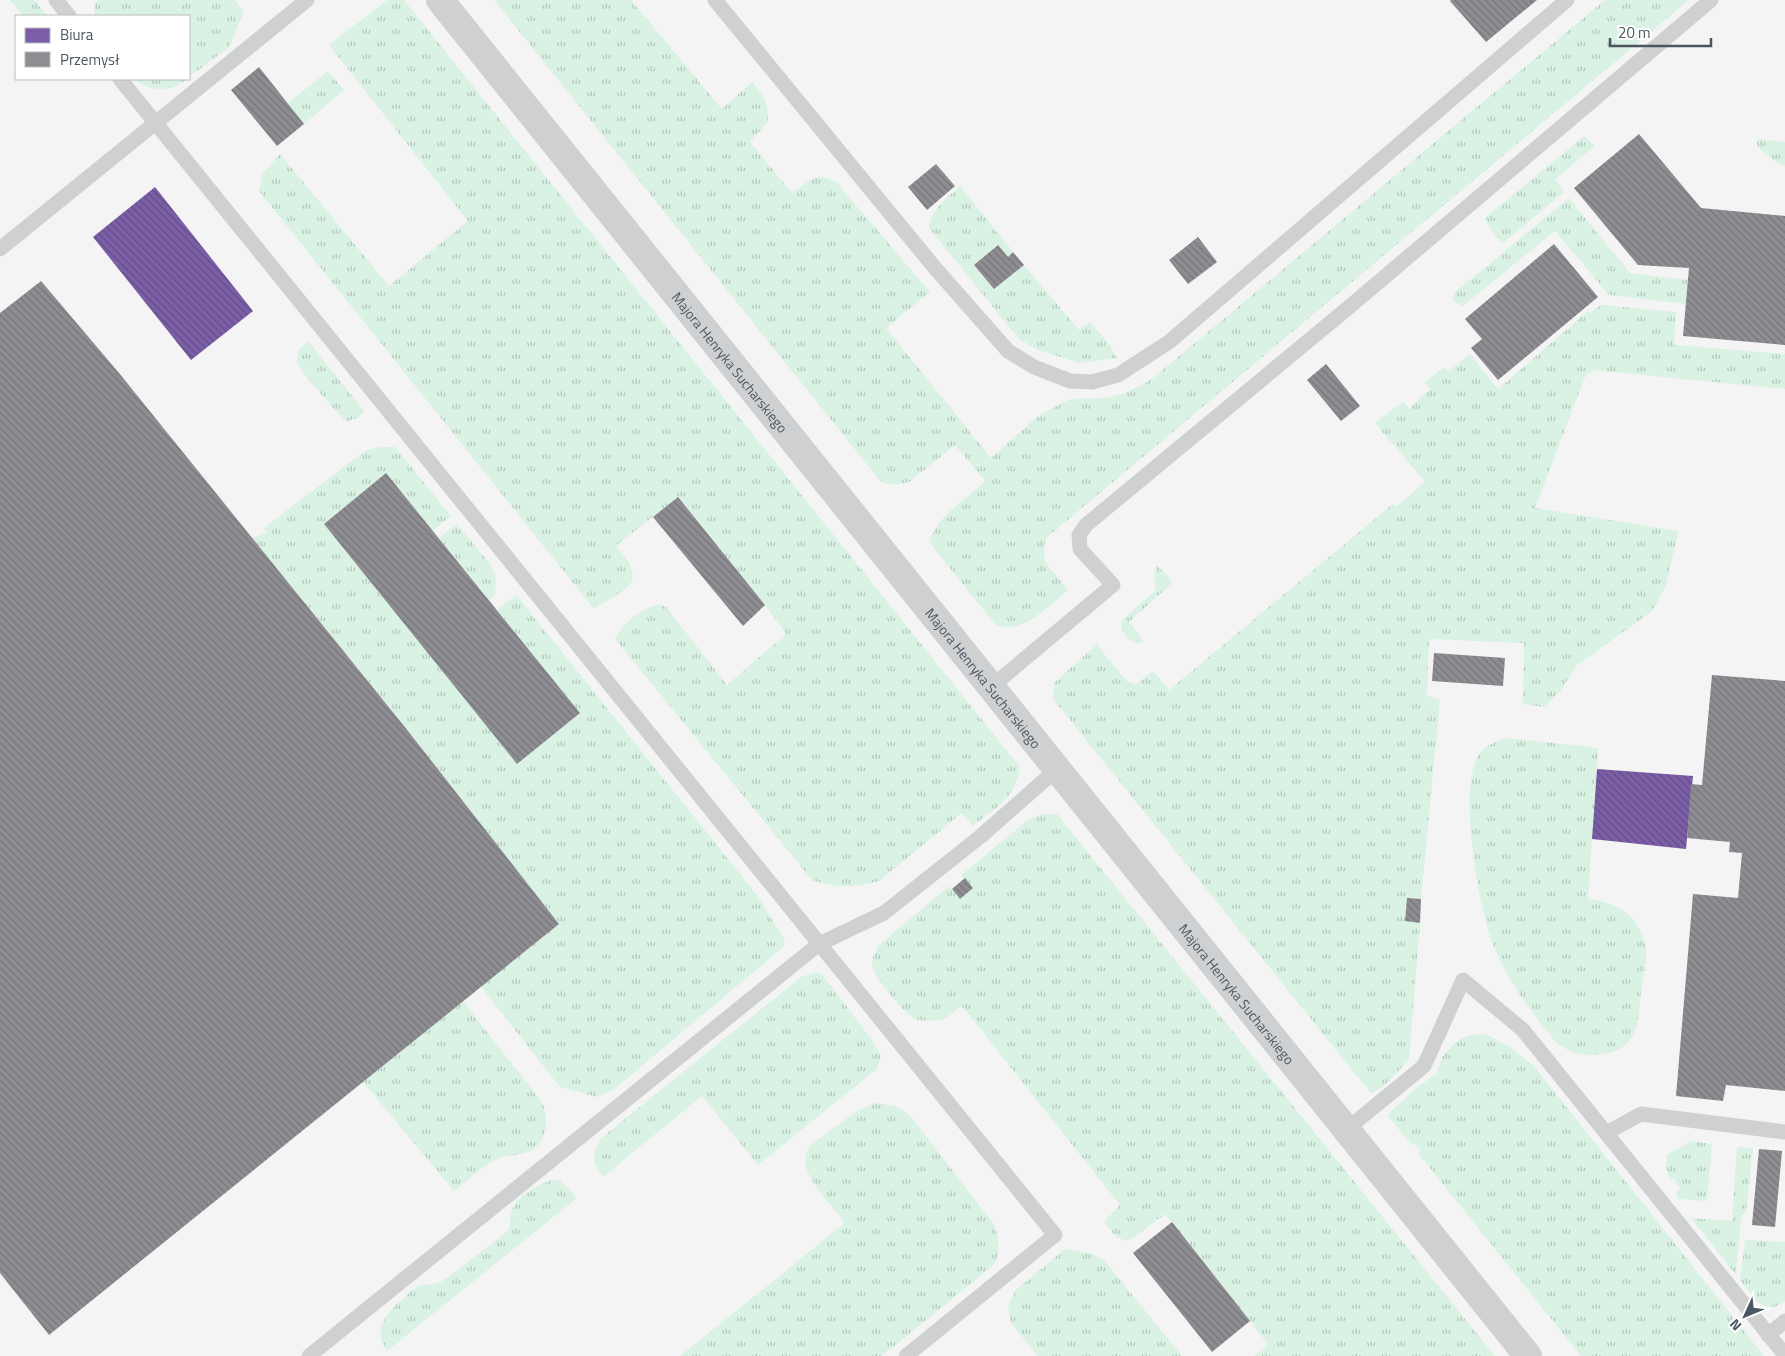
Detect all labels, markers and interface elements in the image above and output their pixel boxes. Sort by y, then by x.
legend [15,15,190,80]
scale bar [1610,15,1711,47]
text: 20 m [1618,21,1651,44]
text: Biura [60,23,94,46]
text: Przemysł [60,48,120,71]
street label: Majora Henryka Sucharskiego [667,287,793,437]
street label: Majora Henryka Sucharskiego [921,603,1047,753]
street label: Majora Henryka Sucharskiego [1174,919,1300,1069]
north arrow [1720,1291,1770,1341]
text: N [1724,1315,1746,1336]

